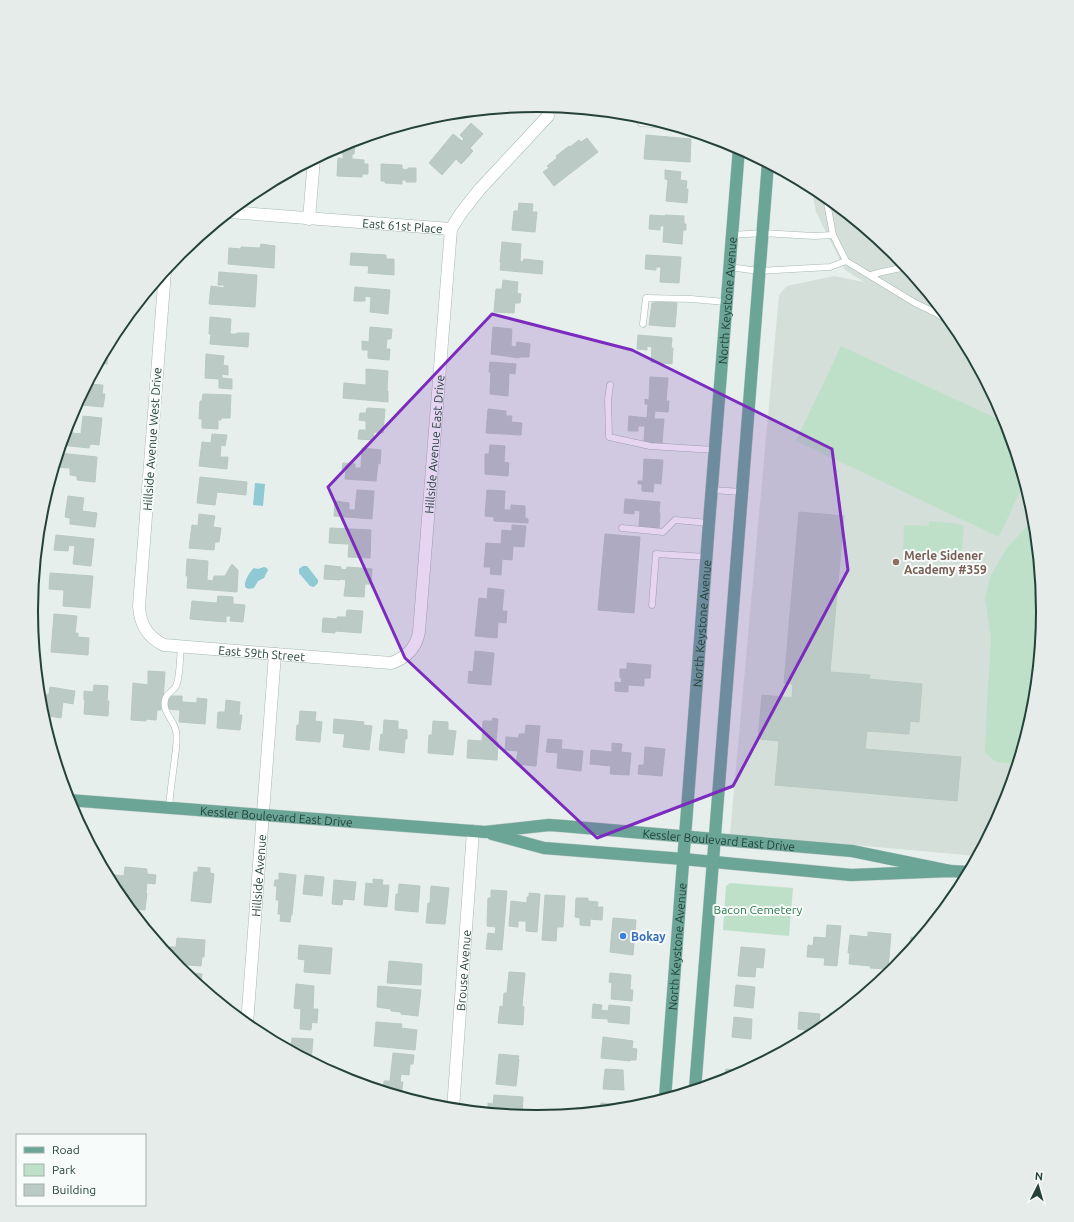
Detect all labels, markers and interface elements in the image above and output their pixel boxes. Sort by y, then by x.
street label: East 61st Place [362,216,443,235]
street label: North Keystone Avenue [715,236,738,365]
street label: Hillside Avenue West Drive [140,367,164,511]
street label: Hillside Avenue East Drive [422,374,446,514]
place label: Merle Sidener Academy #359 [904,549,987,576]
marker: Merle Sidener Academy #359 [891,557,901,567]
street label: North Keystone Avenue [690,559,713,688]
street label: East 59th Street [218,643,306,663]
street label: Kessler Boulevard East Drive [200,804,353,828]
street label: Kessler Boulevard East Drive [642,826,796,853]
street label: Hillside Avenue [249,834,268,917]
street label: North Keystone Avenue [665,882,688,1011]
park label: Bacon Cemetery [714,903,803,916]
street label: Brouse Avenue [454,929,472,1011]
place label: Bokay [631,930,666,943]
marker: Bokay [618,931,628,941]
legend [16,1134,146,1206]
text: Road [52,1143,80,1156]
text: Park [52,1163,76,1176]
north arrow [1018,1166,1058,1206]
text: N [1034,1170,1043,1182]
text: Building [52,1183,96,1196]

